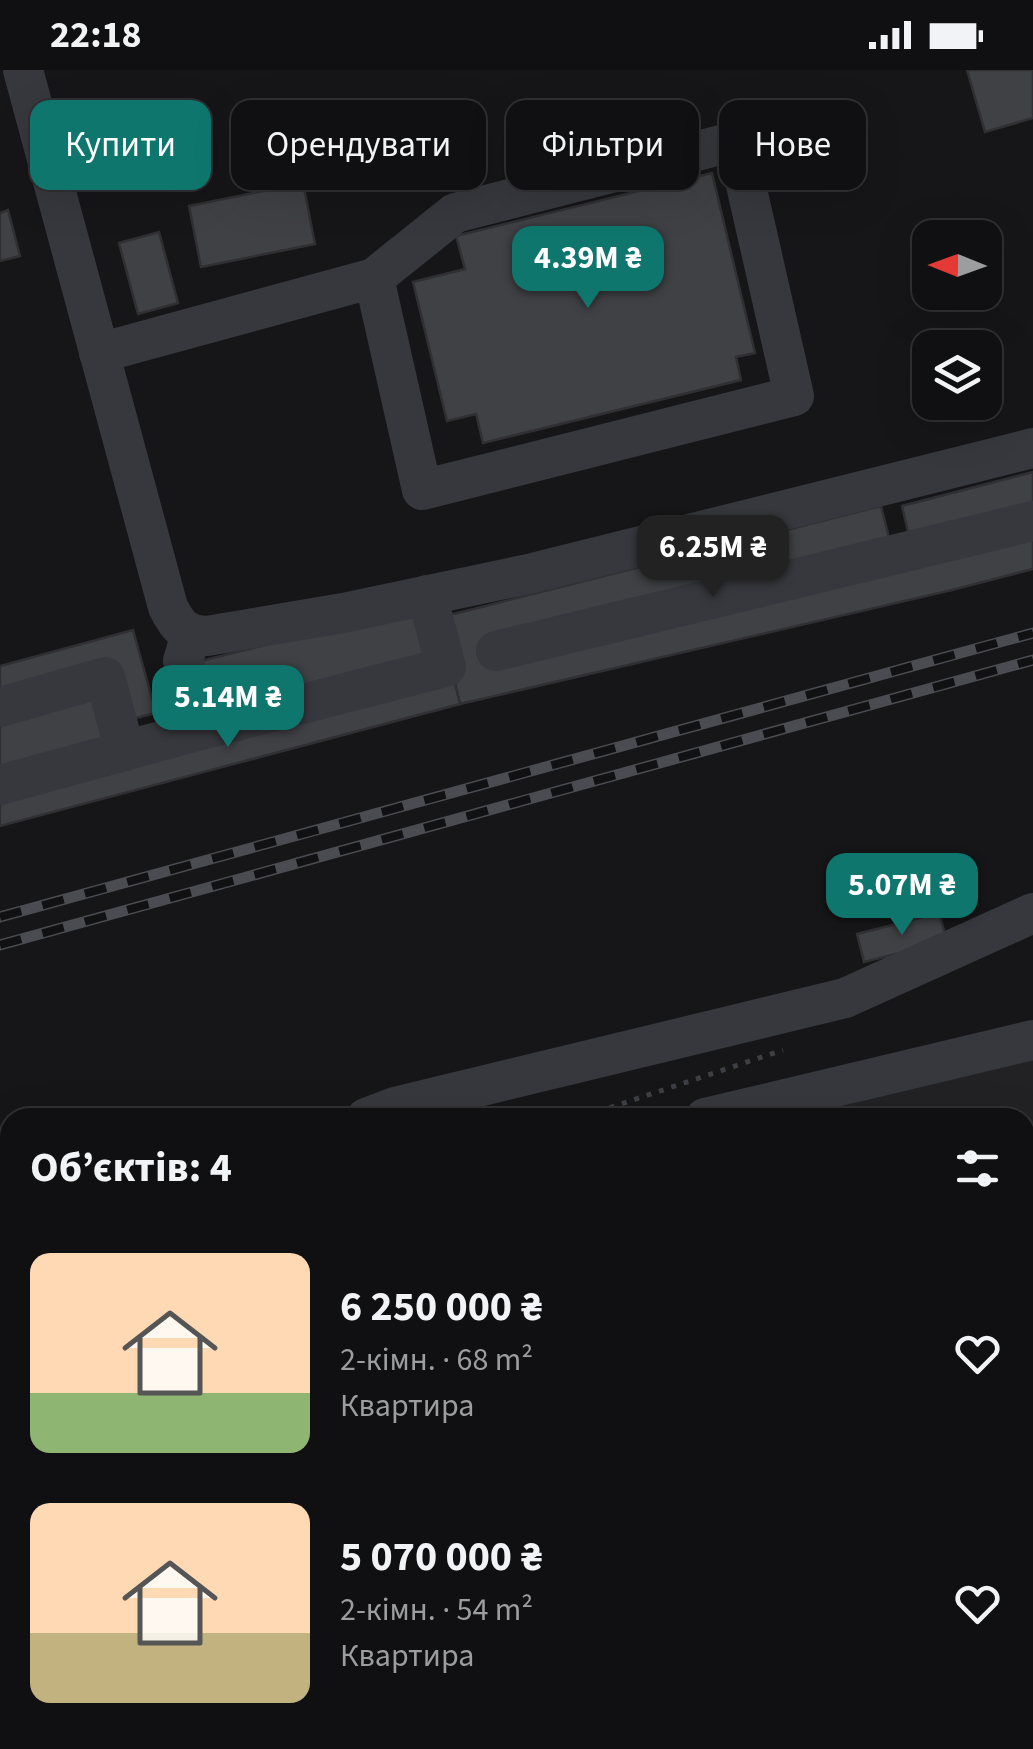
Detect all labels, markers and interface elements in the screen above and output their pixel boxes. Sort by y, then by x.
text: 22:18 [50,8,142,62]
chip: Купити [30,100,211,190]
chip: Орендувати [231,100,486,190]
chip: Фільтри [506,100,699,190]
chip: Нове [719,100,866,190]
north arrow [912,220,1002,310]
map controls [912,220,1002,420]
pin: 4.39M ₴ [496,226,680,311]
text: 4.39M ₴ [534,235,642,281]
button: layers [912,330,1002,420]
pin: 6.25M ₴ [621,515,805,600]
text: 6.25M ₴ [659,524,767,570]
pin: 5.14M ₴ [136,665,320,750]
text: 5.14M ₴ [174,674,282,720]
pin: 5.07M ₴ [810,853,994,938]
text: 5.07M ₴ [848,862,956,908]
text: Об’єктів: 4 [30,1138,232,1198]
icon: filters [950,1141,1005,1196]
text: 6 250 000 ₴ [340,1277,543,1337]
icon: home [110,1293,230,1413]
icon: heart [950,1326,1005,1381]
text: 2-кімн. · 68 m² [340,1337,533,1383]
text: Квартира [340,1383,474,1429]
text: 5 070 000 ₴ [340,1527,543,1587]
icon: home [110,1543,230,1663]
icon: heart [950,1576,1005,1631]
text: 2-кімн. · 54 m² [340,1587,533,1633]
text: Квартира [340,1633,474,1679]

